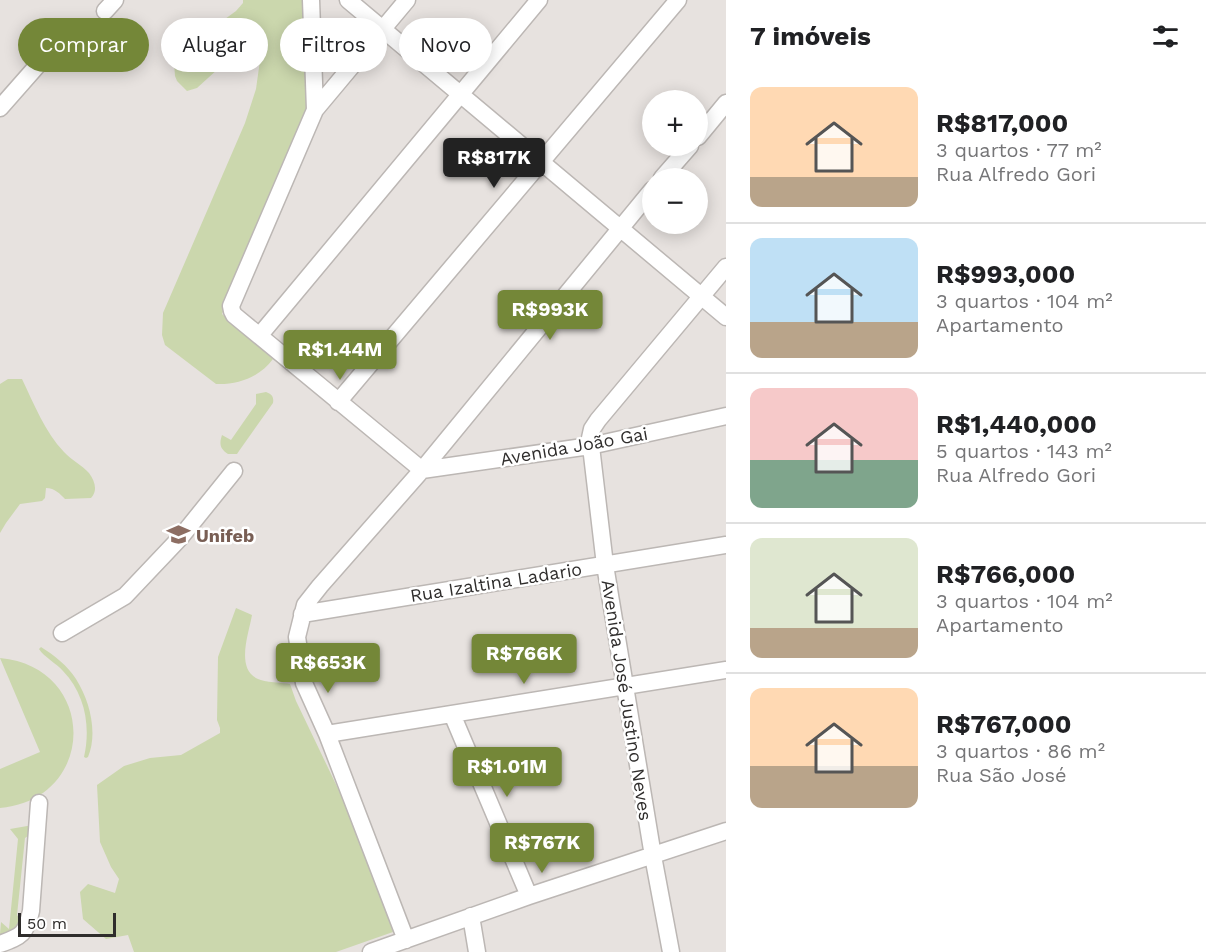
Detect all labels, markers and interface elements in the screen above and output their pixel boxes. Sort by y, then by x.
chip: Comprar [18,18,149,72]
chip: Alugar [161,18,268,72]
chip: Filtros [280,18,387,72]
chip: Novo [399,18,492,72]
icon: filters [1149,20,1182,53]
text: 7 imóveis [750,21,871,51]
map controls [642,90,708,234]
button: + [642,90,708,156]
text: R$817,000 [936,108,1068,138]
icon: home [798,111,870,183]
pin: R$817K [445,138,543,189]
text: 3 quartos · 77 m² [936,138,1102,162]
text: R$817K [457,145,531,169]
text: Rua Alfredo Gori [936,162,1096,186]
button: − [642,168,708,234]
text: R$993,000 [936,259,1075,289]
icon: home [798,262,870,334]
text: 3 quartos · 104 m² [936,289,1113,313]
pin: R$993K [501,290,599,341]
text: R$993K [512,297,588,321]
text: Apartamento [936,313,1064,337]
pin: R$1.44M [285,330,395,381]
text: R$1.44M [298,337,382,361]
text: R$1,440,000 [936,409,1097,439]
icon: home [798,412,870,484]
street label: Avenida João Gai [498,423,650,469]
text: 5 quartos · 143 m² [936,439,1112,463]
text: Rua Alfredo Gori [936,463,1096,487]
school or university icon: Unifeb [165,522,191,548]
place label: Unifeb [196,525,254,546]
street label: Rua Izaltina Ladario [409,558,583,606]
text: R$766,000 [936,559,1075,589]
icon: home [798,562,870,634]
street label: Avenida José Justino Neves [598,578,656,822]
text: 3 quartos · 104 m² [936,589,1113,613]
text: Apartamento [936,613,1064,637]
pin: R$766K [475,634,573,685]
text: R$766K [486,641,562,665]
pin: R$653K [279,643,377,694]
text: R$653K [290,650,366,674]
text: R$767,000 [936,709,1071,739]
icon: home [798,712,870,784]
text: 3 quartos · 86 m² [936,739,1105,763]
pin: R$1.01M [452,747,562,798]
text: R$1.01M [467,754,547,778]
text: Rua São José [936,763,1067,787]
pin: R$767K [493,823,591,874]
text: R$767K [504,830,580,854]
scale bar [18,910,116,938]
text: 50 m [27,914,67,933]

